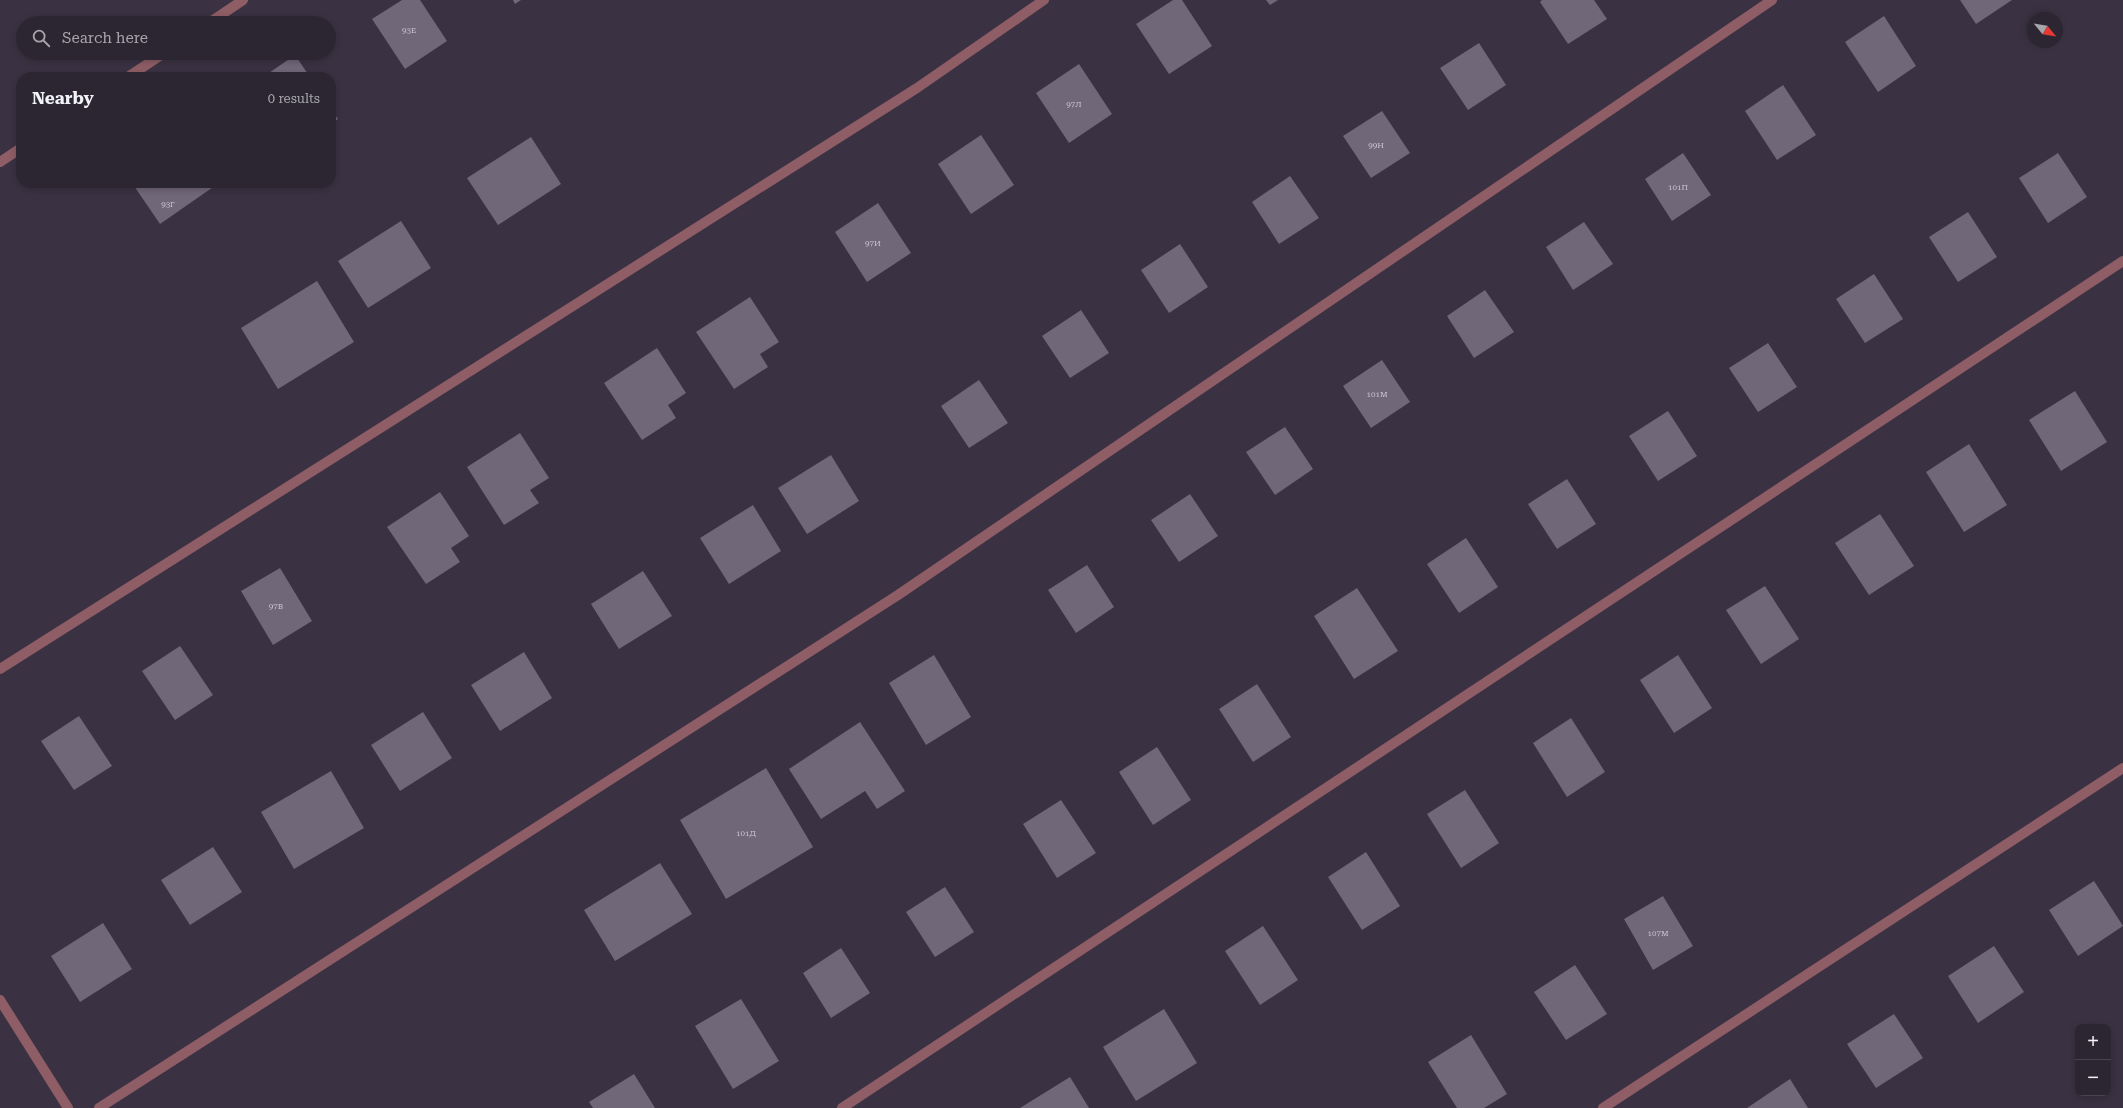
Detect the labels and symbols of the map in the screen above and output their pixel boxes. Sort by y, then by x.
north arrow [2027,12,2063,48]
house number: 93Е [402,26,416,35]
house number: 97Л [1066,100,1082,109]
house number: 99Н [1368,141,1384,150]
house number: 101П [1668,183,1688,192]
house number: 93Г [161,200,175,209]
house number: 97И [865,239,881,248]
house number: 101М [1366,390,1388,399]
house number: 97В [269,602,283,611]
house number: 101Д [736,829,757,838]
house number: 107М [1647,929,1669,938]

